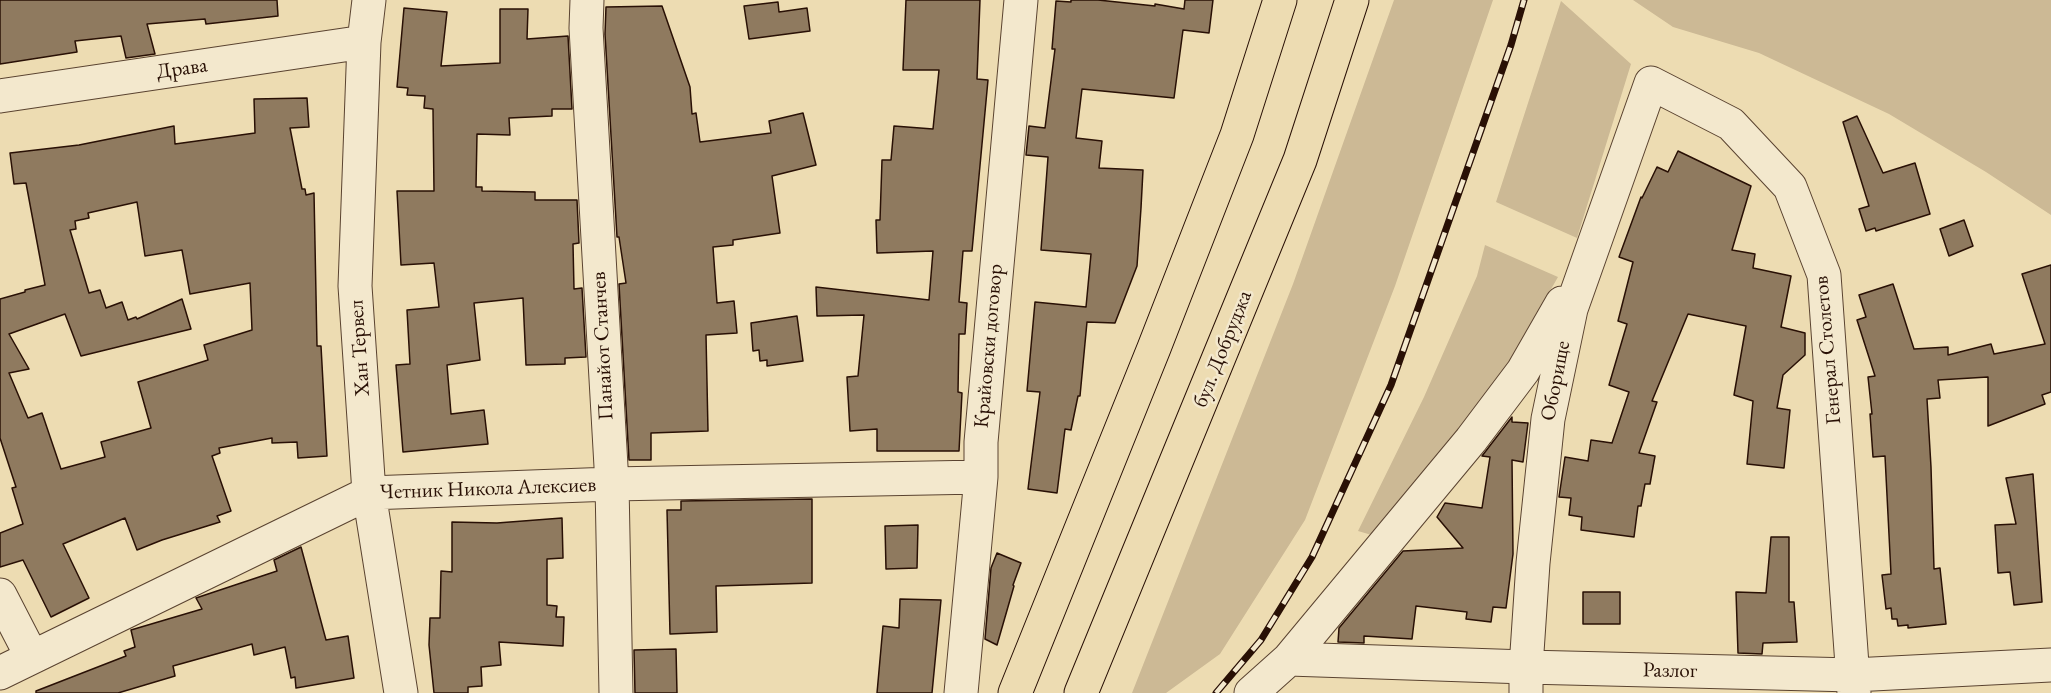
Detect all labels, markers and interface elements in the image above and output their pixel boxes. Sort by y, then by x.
street label: Драва [155,53,209,85]
street label: Крайовски договор [969,263,1009,429]
street label: Панайот Станчев [587,271,619,421]
street label: Генерал Столетов [1809,275,1847,425]
street label: бул. Добруджа [1188,287,1258,411]
street label: Хан Тервел [344,299,376,397]
street label: Оборище [1536,339,1576,423]
street label: Четник Никола Алексиев [379,473,597,505]
street label: Разлог [1643,658,1697,684]

